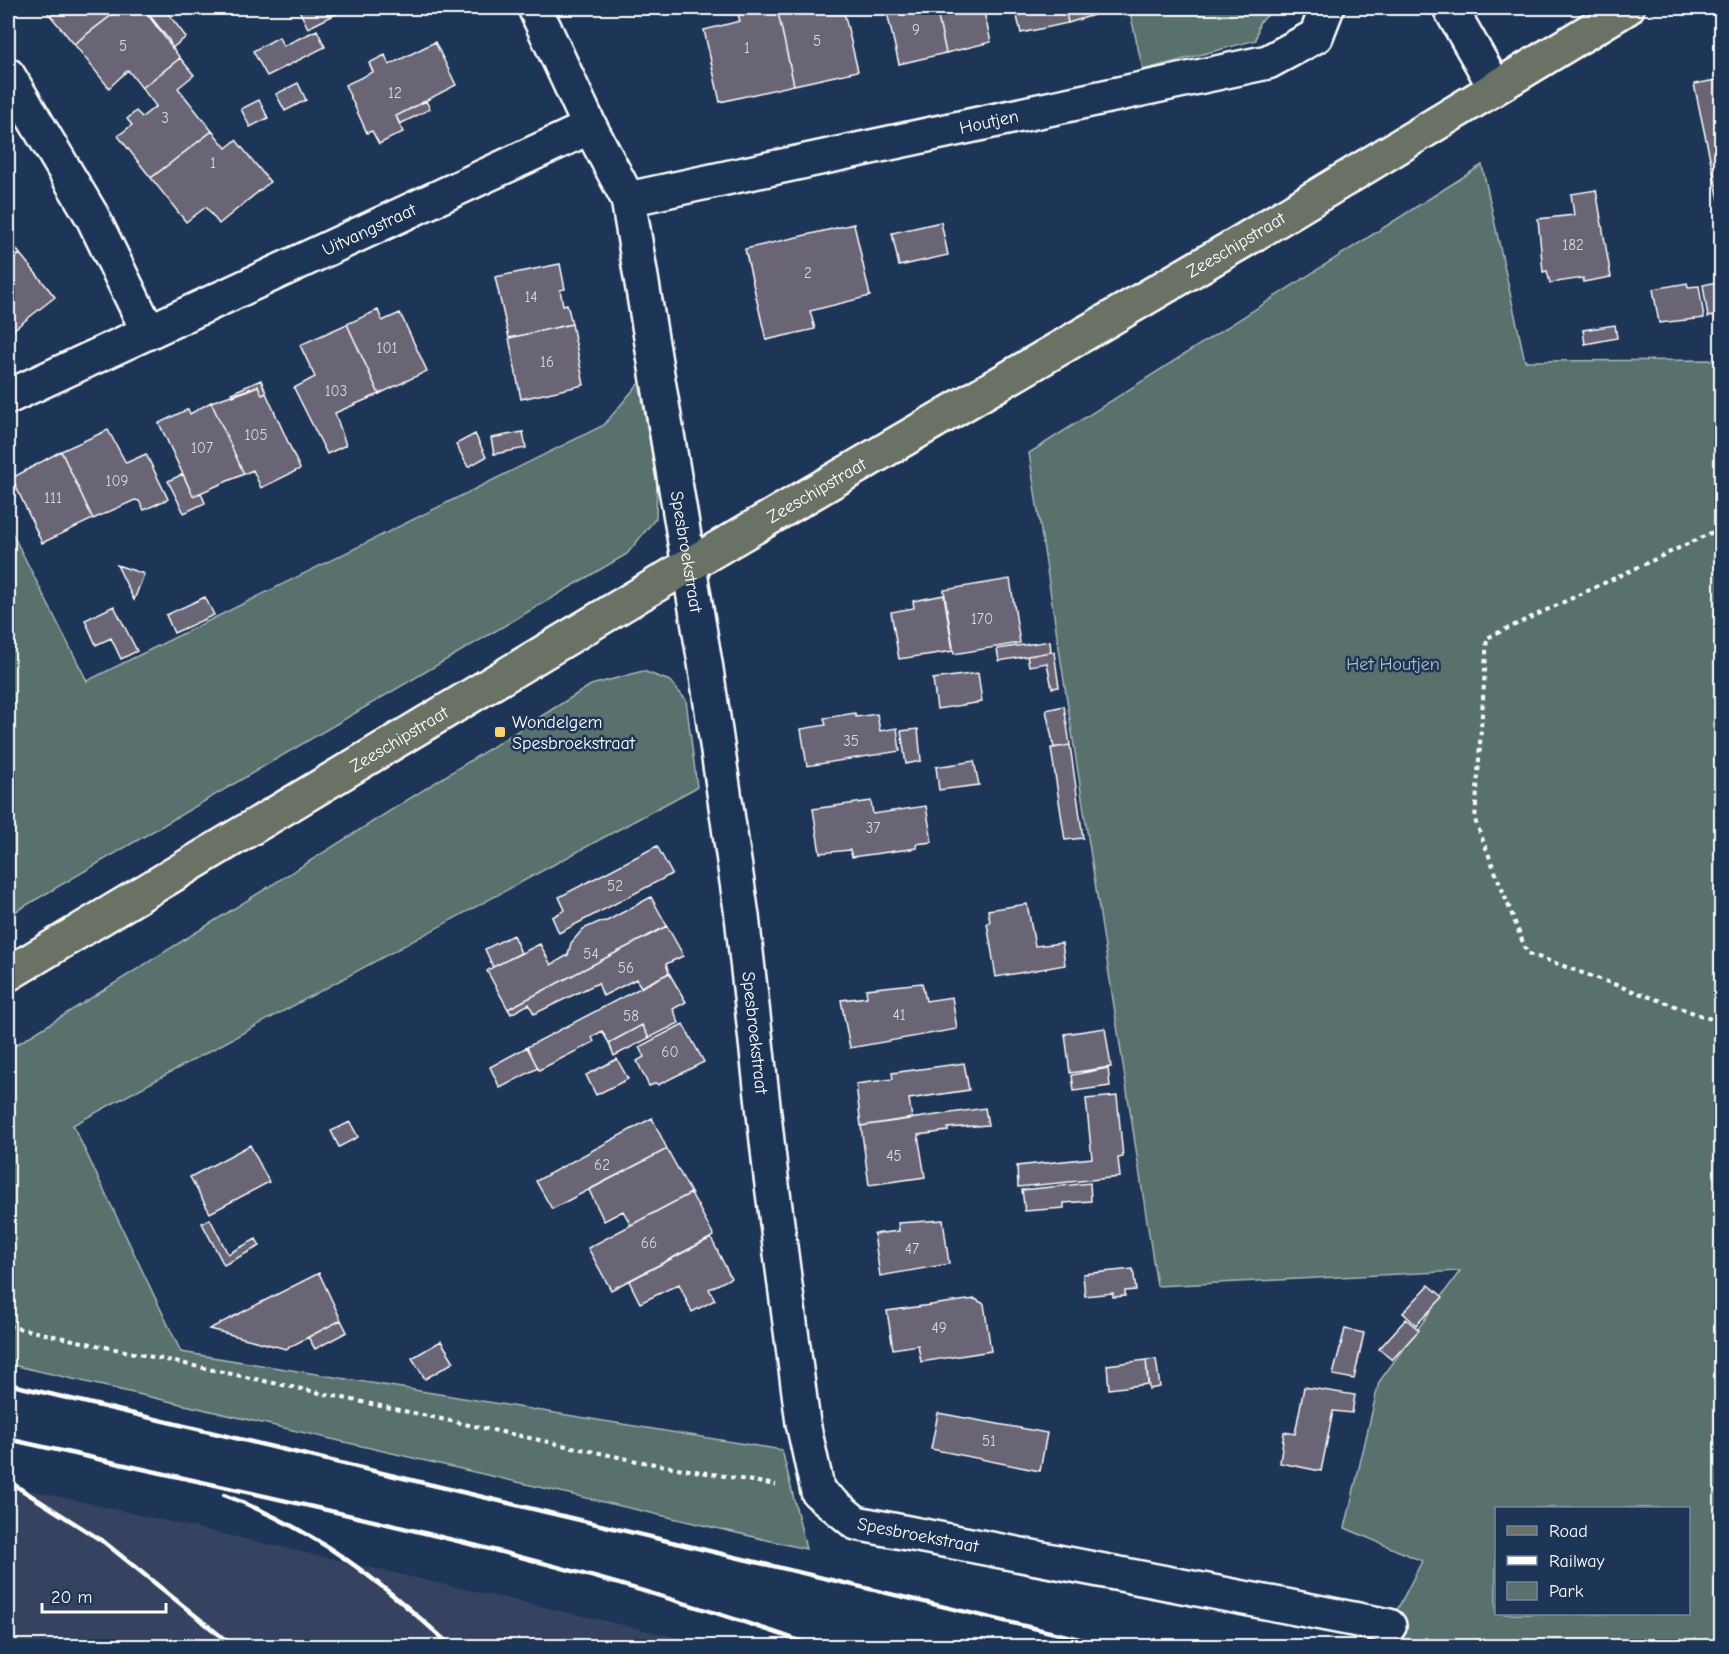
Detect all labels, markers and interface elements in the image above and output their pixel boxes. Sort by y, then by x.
house number: 9 [912,21,920,39]
house number: 5 [813,32,821,50]
house number: 5 [119,37,127,55]
house number: 1 [744,39,750,57]
house number: 12 [388,84,402,102]
street label: Houtjen [957,106,1021,139]
house number: 3 [161,109,169,127]
house number: 1 [210,154,216,172]
street label: Uitvangstraat [319,199,420,261]
street label: Zeeschipstraat [1183,207,1290,283]
house number: 182 [1562,236,1584,254]
house number: 2 [804,264,812,282]
house number: 14 [524,288,538,306]
house number: 101 [376,339,398,357]
house number: 16 [540,353,554,371]
house number: 103 [325,382,347,400]
house number: 105 [244,426,268,444]
house number: 107 [191,439,213,457]
street label: Zeeschipstraat [763,453,871,528]
house number: 109 [105,472,129,490]
house number: 111 [44,489,62,507]
street label: Spesbroekstraat [666,489,707,615]
house number: 170 [971,610,993,628]
park label: Het Houtjen [1346,654,1440,675]
street label: Zeeschipstraat [346,702,453,777]
place label: Wondelgem Spesbroekstraat [512,712,636,754]
marker: Wondelgem Spesbroekstraat [493,725,507,739]
house number: 35 [843,732,859,750]
house number: 37 [866,819,880,837]
house number: 52 [607,877,623,895]
house number: 54 [583,945,599,963]
house number: 56 [618,959,634,977]
street label: Spesbroekstraat [737,970,772,1096]
house number: 41 [892,1006,906,1024]
house number: 58 [623,1007,639,1025]
house number: 60 [661,1043,679,1061]
house number: 45 [886,1147,902,1165]
house number: 62 [594,1156,610,1174]
house number: 66 [641,1234,657,1252]
house number: 47 [905,1240,919,1258]
house number: 49 [931,1319,947,1337]
house number: 51 [982,1432,996,1450]
legend [1495,1507,1690,1615]
street label: Spesbroekstraat [855,1513,981,1558]
text: Road [1549,1521,1588,1542]
text: Railway [1549,1551,1606,1572]
scale bar [42,1576,166,1614]
text: Park [1549,1581,1584,1602]
text: 20 m [51,1587,92,1608]

